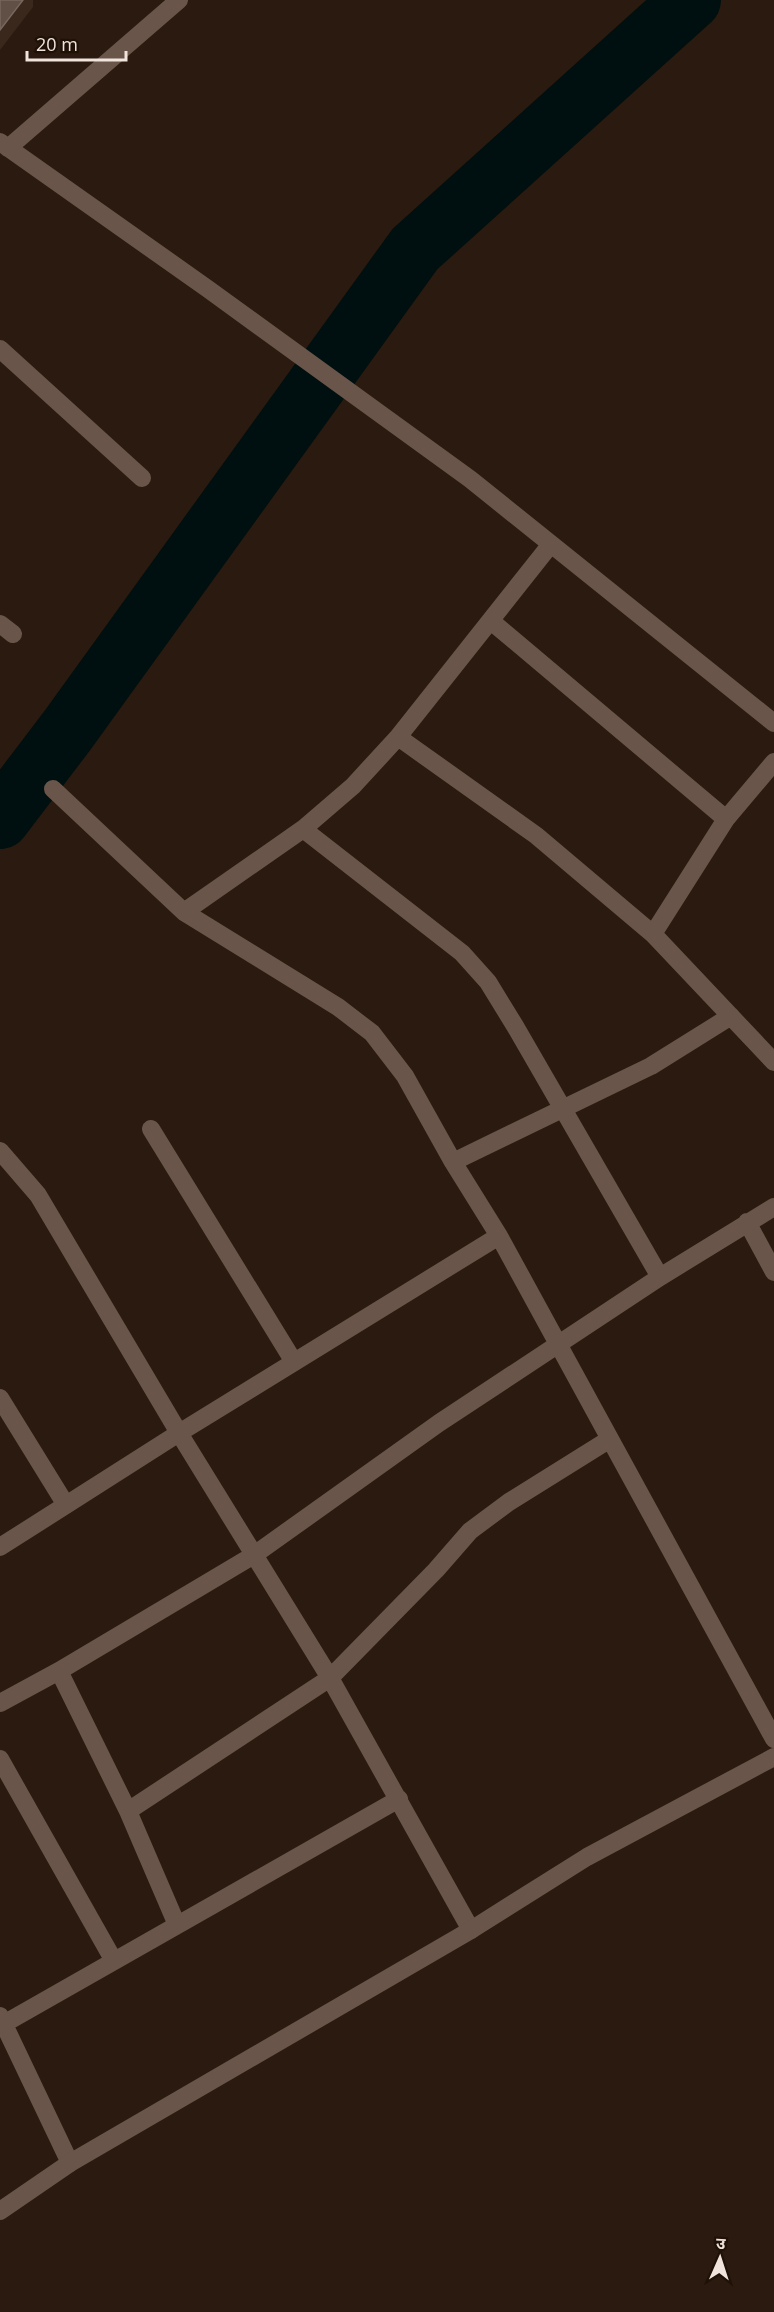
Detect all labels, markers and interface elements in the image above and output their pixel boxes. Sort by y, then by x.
scale bar [27,24,126,62]
text: 20 m [36,32,78,56]
north arrow [690,2228,750,2288]
text: उ [716,2232,727,2254]

